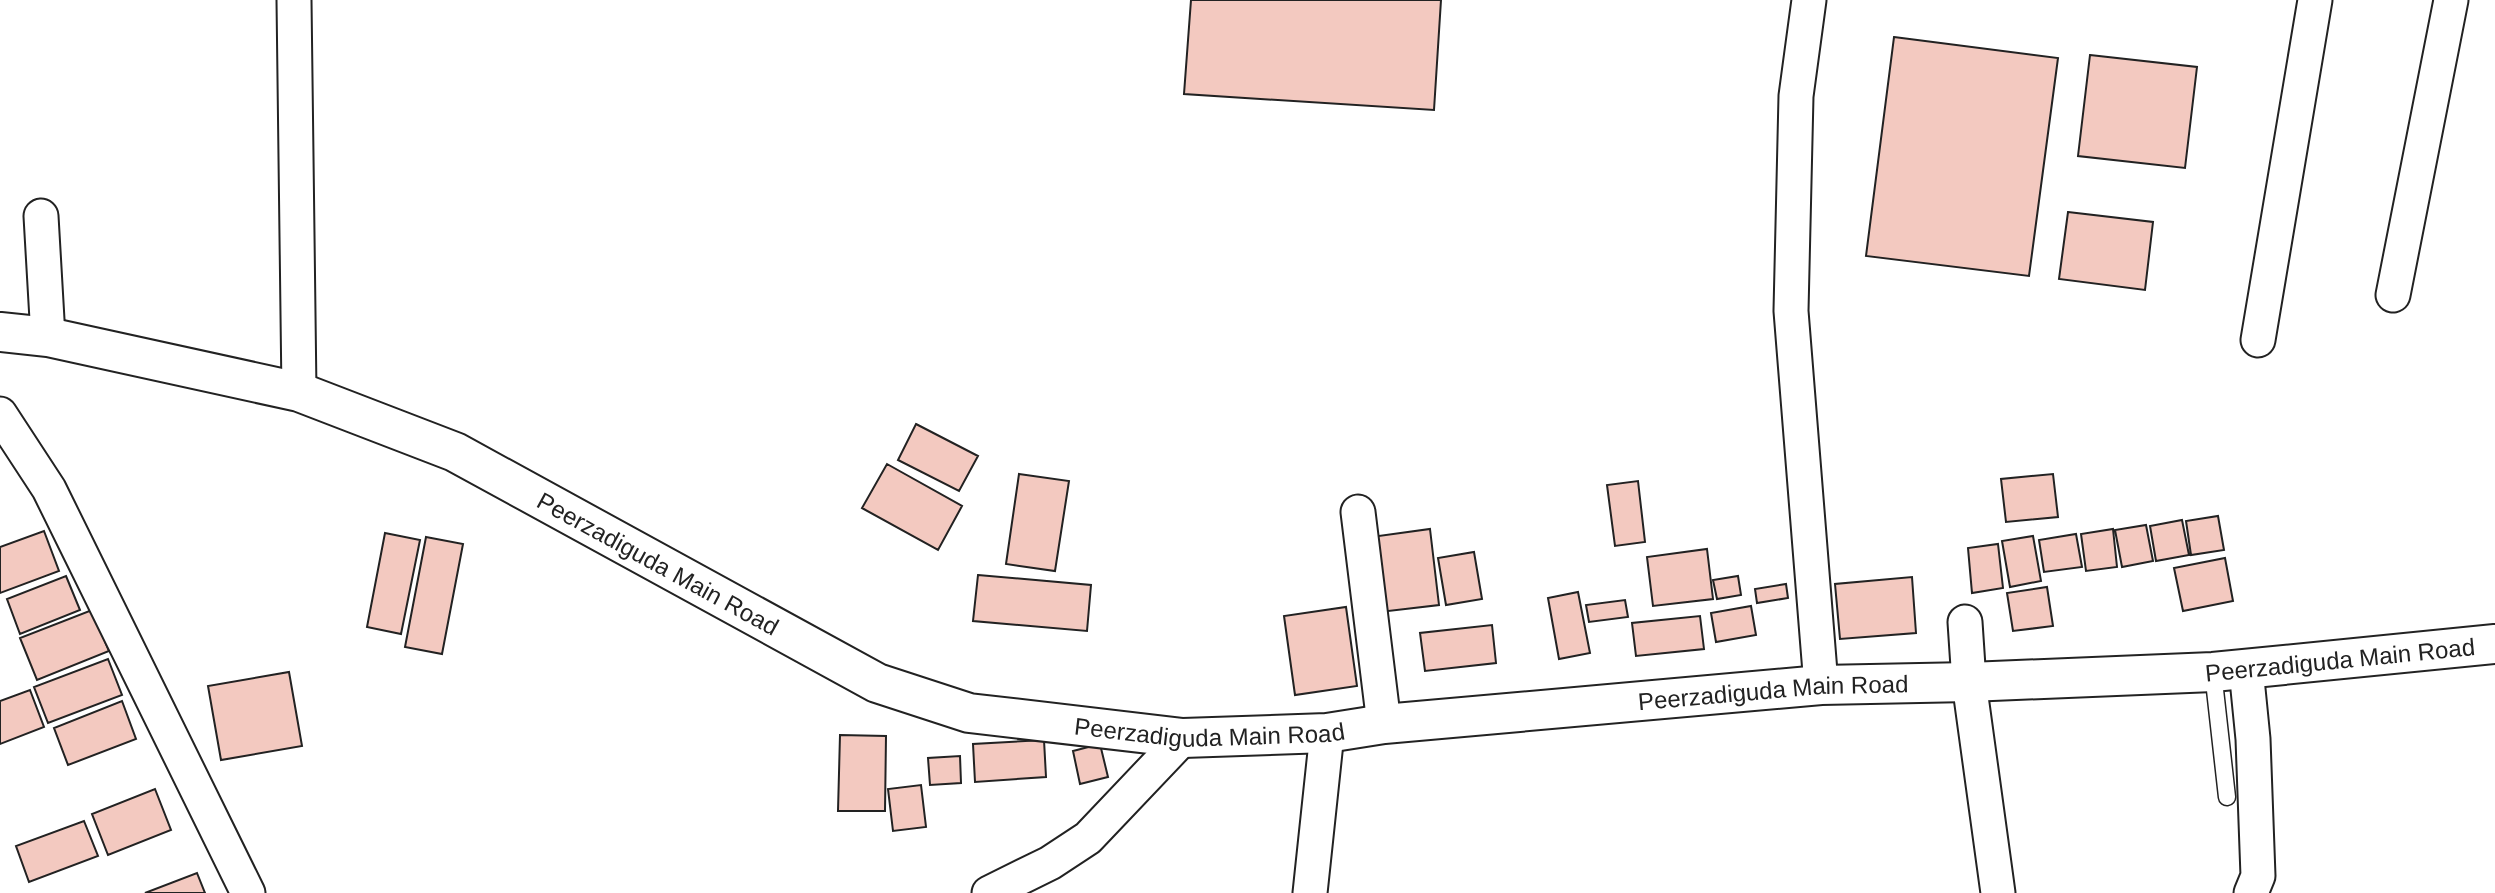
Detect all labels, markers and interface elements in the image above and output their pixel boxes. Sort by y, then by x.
street label: Peerzadiguda Main Road [533,486,784,640]
street label: Peerzadiguda Main Road [2204,633,2476,686]
street label: Peerzadiguda Main Road [1637,670,1909,715]
street label: Peerzadiguda Main Road [1073,712,1347,752]

